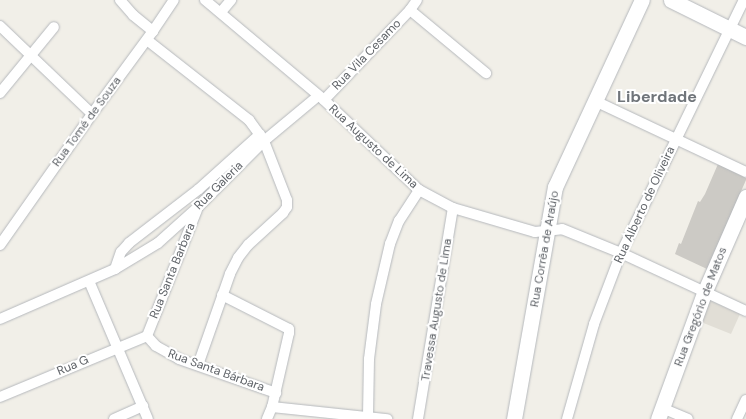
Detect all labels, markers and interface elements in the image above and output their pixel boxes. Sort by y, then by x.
street label: Rua Vila Cesamo [330,17,404,93]
street label: Rua Tomé de Souza [50,74,124,170]
district label: Liberdade [617,87,697,107]
street label: Rua Augusto de Lima [325,102,421,192]
street label: Rua Alberto de Oliveira [612,144,678,266]
street label: Rua Galeria [192,159,246,213]
street label: Rua Corrêa de Araújo [528,190,562,308]
street label: Rua Santa Barbara [147,221,199,321]
street label: Travessa Augusto de Lima [419,238,455,382]
street label: Rua Gregório de Matos [672,245,730,369]
street label: Rua Santa Bárbara [166,347,266,395]
street label: Rua G [55,353,91,379]

